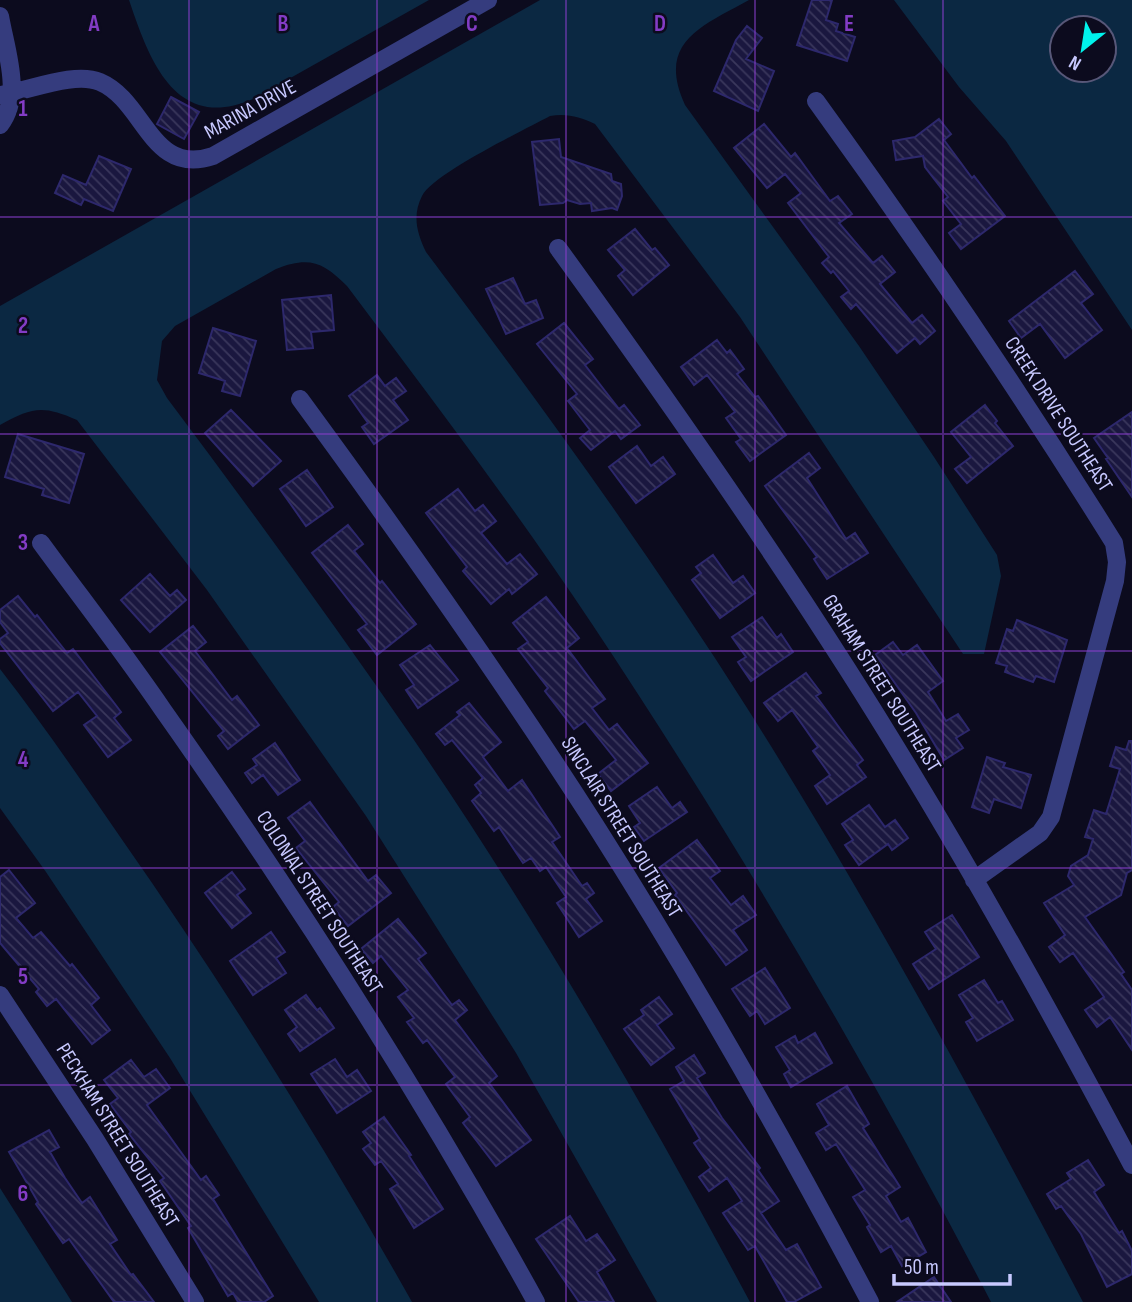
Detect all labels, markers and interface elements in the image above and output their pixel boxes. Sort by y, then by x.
text: A [88,10,101,38]
text: B [278,10,289,38]
text: C [466,10,478,38]
text: D [654,10,666,38]
text: E [844,10,854,38]
north arrow [1048,14,1118,84]
text: N [1065,50,1085,75]
street label: MARINA DRIVE [200,74,300,145]
text: 1 [18,95,28,123]
text: 2 [18,312,28,340]
street label: CREEK DRIVE SOUTHEAST [999,332,1118,497]
text: 3 [18,529,28,557]
street label: GRAHAM STREET SOUTHEAST [817,590,947,777]
street label: SINCLAIR STREET SOUTHEAST [556,732,688,923]
text: 4 [18,746,29,774]
street label: COLONIAL STREET SOUTHEAST [251,806,388,999]
text: 5 [18,963,28,991]
street label: PECKHAM STREET SOUTHEAST [51,1039,185,1232]
text: 6 [18,1180,28,1208]
scale bar [894,1242,1010,1286]
text: 50 m [904,1255,939,1280]

